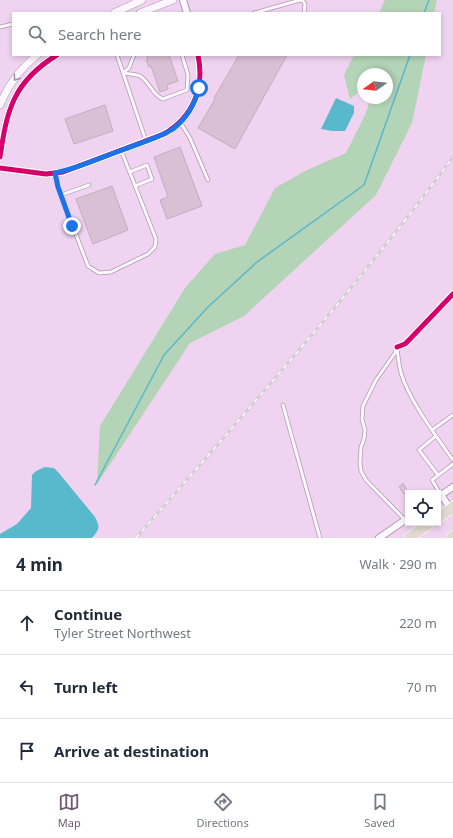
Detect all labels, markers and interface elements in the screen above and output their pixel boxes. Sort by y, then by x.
search box [12,12,441,56]
icon: search [26,23,48,45]
text: Search here [58,24,141,44]
north arrow [357,68,393,104]
one-way arrow [13,73,20,80]
route start [190,79,208,97]
route end [63,217,81,235]
map controls [405,490,441,526]
button: locate [405,490,441,526]
text: 4 min [16,553,63,576]
text: Walk · 290 m [359,555,437,573]
text: Continue [54,604,122,624]
icon: ahead [16,612,38,634]
text: 220 m [399,614,437,632]
text: Tyler Street Northwest [54,624,191,642]
icon: left [16,676,38,698]
text: Turn left [54,677,118,697]
text: 70 m [407,678,437,696]
icon: arrive [16,740,38,762]
text: Arrive at destination [54,741,209,761]
tab: Map [58,791,81,830]
tab: Directions [196,791,249,830]
tab: Saved [364,791,395,830]

